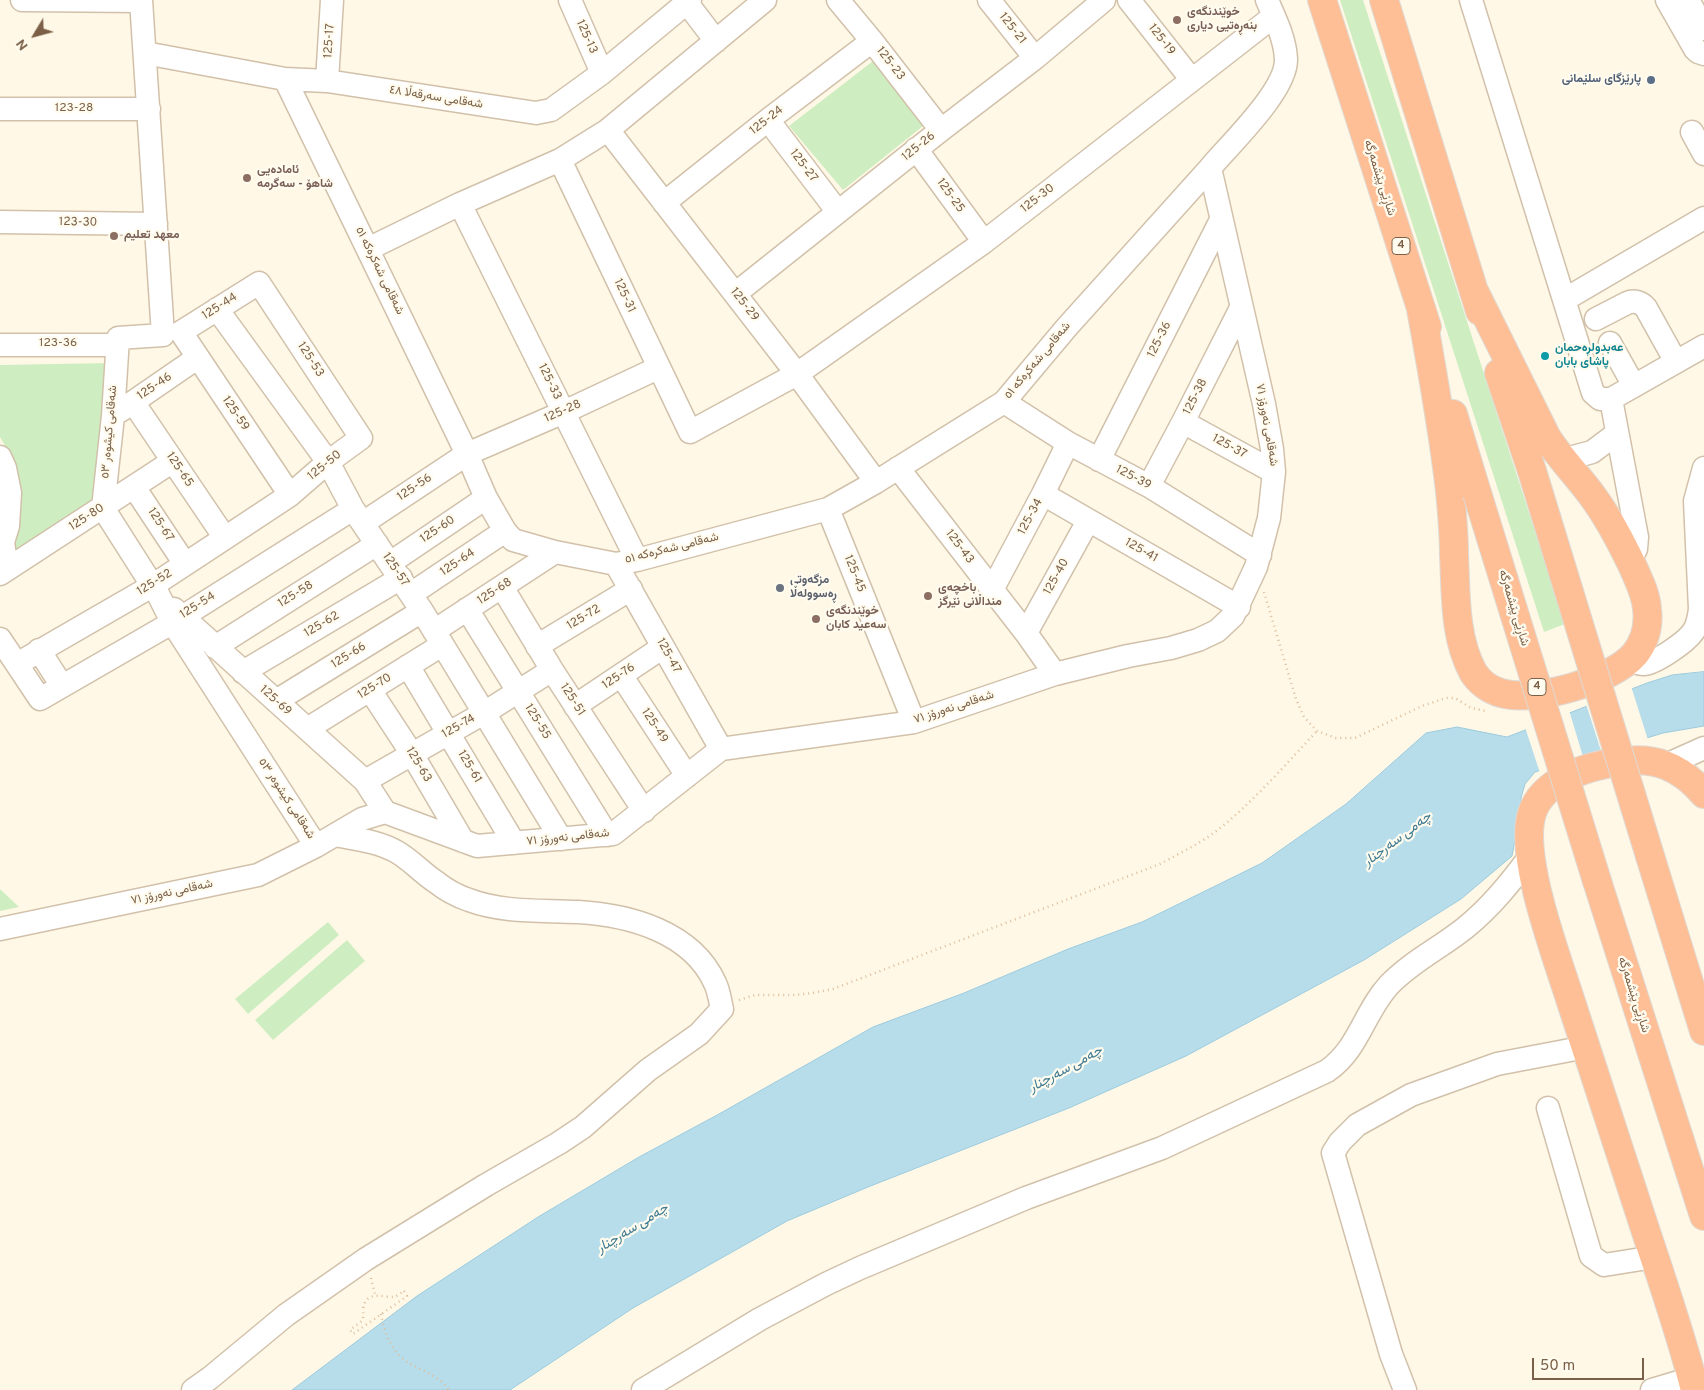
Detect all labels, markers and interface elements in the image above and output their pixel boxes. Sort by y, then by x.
place label: خوێندنگەی بنەڕەتیی دیاری [1187,6,1257,34]
north arrow [10,10,60,60]
street label: 125-21 [995,10,1029,48]
marker: خوێندنگەی بنەڕەتیی دیاری [1171,14,1183,26]
street label: 125-13 [572,18,600,56]
street label: 125-19 [1144,22,1178,58]
street label: 125-17 [322,23,338,59]
text: N [13,35,32,53]
street label: 125-23 [872,44,908,84]
place label: پارێزگای سلێمانی [1562,73,1641,87]
marker: پارێزگای سلێمانی [1645,74,1657,86]
street label: شەقامی سەرقەڵا ٤٨ [388,83,484,113]
street label: 123-28 [55,102,93,116]
street label: 125-24 [747,103,787,139]
street label: 125-26 [899,129,939,165]
street label: شاڕێی پێشمەرگە [1360,138,1398,218]
street label: 125-27 [786,147,820,185]
place label: ئامادەیی شاهۆ - سەگرمە [257,164,333,192]
marker: ئامادەیی شاهۆ - سەگرمە [241,172,253,184]
street label: 125-25 [933,176,967,216]
street label: 125-30 [1018,181,1058,217]
street label: 123-30 [59,215,97,231]
street label: شەقامی شەکرەکە ٥١ [351,225,407,317]
place label: معهد تعليم [124,229,179,243]
marker: معهد تعليم [108,230,120,242]
road number: 4 [1392,238,1410,255]
street label: 125-31 [610,277,638,315]
street label: 125-29 [726,285,762,325]
street label: 125-44 [200,290,240,324]
street label: شەقامی شەکرەکە ٥١ [1002,320,1074,402]
street label: 125-36 [1145,320,1175,360]
street label: 123-36 [39,337,77,351]
street label: 125-53 [293,340,327,380]
place label: عەبدولڕەحمان پاشای بابان [1555,342,1623,370]
marker: عەبدولڕەحمان پاشای بابان [1539,350,1551,362]
street label: 125-33 [534,362,564,402]
street label: 125-46 [135,370,175,404]
street label: 125-38 [1181,377,1211,417]
street label: شەقامی نەورۆز ٧١ [1252,383,1280,467]
street label: شەقامی کیشوەر ٥٣ [99,385,121,479]
street label: 125-59 [218,394,252,434]
street label: 125-28 [542,398,584,426]
street label: 125-37 [1209,432,1249,462]
street label: 125-50 [305,448,345,484]
street label: 125-65 [162,450,196,490]
street label: 125-39 [1113,463,1153,493]
street label: 125-56 [395,471,435,505]
street label: 125-34 [1016,497,1046,537]
street label: 125-80 [67,501,107,535]
street label: 125-67 [144,505,176,545]
street label: 125-60 [418,513,458,547]
street label: 125-43 [942,527,976,567]
street label: شەقامی شەکرەکە ٥١ [624,530,720,568]
street label: 125-41 [1122,536,1160,566]
street label: 125-64 [438,546,478,580]
street label: 125-57 [379,550,411,590]
street label: 125-45 [840,553,868,595]
street label: 125-40 [1041,556,1073,598]
street label: 125-52 [135,567,175,599]
street label: شاڕێی پێشمەرگە [1495,568,1531,648]
place label: مزگەوتی ڕەسوولەڵا [790,574,837,602]
street label: 125-68 [475,575,515,609]
street label: 125-58 [276,579,316,611]
marker: مزگەوتی ڕەسوولەڵا [774,582,786,594]
place label: باخچەی منداڵانی نێرگز [938,582,1002,610]
street label: 125-54 [178,590,218,622]
marker: باخچەی منداڵانی نێرگز [922,590,934,602]
street label: 125-72 [564,602,604,634]
place label: خوێندنگەی سەعید کابان [826,605,886,633]
street label: 125-62 [302,609,342,641]
marker: خوێندنگەی سەعید کابان [810,613,822,625]
street label: 125-47 [653,636,683,676]
street label: 125-66 [329,640,369,672]
street label: 125-76 [600,661,638,693]
street label: 125-70 [355,671,395,703]
road number: 4 [1528,679,1546,696]
street label: 125-51 [556,681,588,719]
street label: 125-69 [256,683,294,719]
street label: شەقامی نەورۆز ٧١ [912,688,996,728]
street label: 125-55 [521,702,553,742]
street label: 125-49 [637,706,671,746]
street label: 125-74 [440,712,478,742]
street label: 125-63 [402,745,434,785]
street label: 125-61 [454,748,484,786]
street label: شەقامی کیشوەر ٥٣ [255,756,317,842]
water label: چەمی سەرچنار [1361,809,1435,871]
street label: شەقامی نەورۆز ٧١ [526,826,610,850]
street label: شەقامی نەورۆز ٧١ [130,877,214,909]
street label: شاڕێی پێشمەرگە [1614,955,1652,1035]
water label: چەمی سەرچنار [1026,1043,1106,1097]
water label: چەمی سەرچنار [594,1200,672,1258]
scale bar [1534,1348,1646,1380]
text: 50 m [1540,1357,1575,1376]

